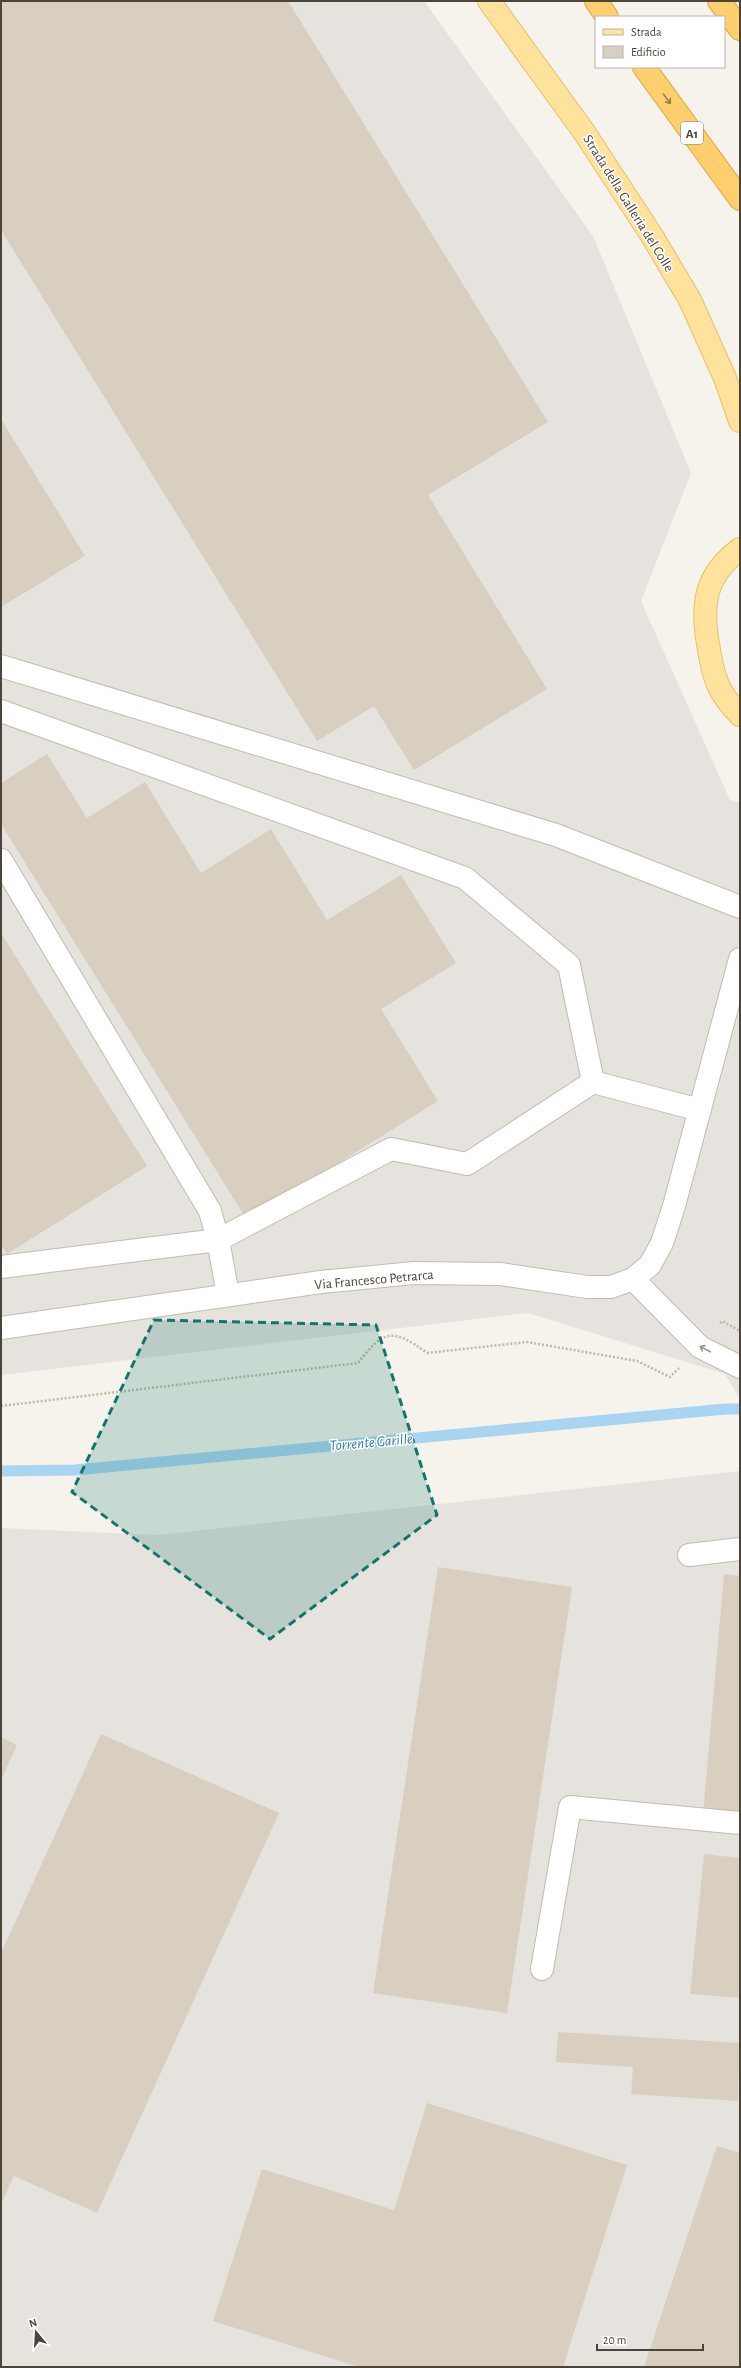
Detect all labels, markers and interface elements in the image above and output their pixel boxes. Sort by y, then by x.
legend [595,16,725,68]
text: Strada [631,26,662,38]
text: Edificio [631,46,666,58]
one-way arrow [662,93,671,104]
road number: A1 [681,122,703,144]
street label: Strada della Galleria del Colle [580,132,676,275]
street label: Via Francesco Petrarca [314,1268,435,1292]
one-way arrow [699,1345,711,1352]
water label: Torrente Garille [329,1431,414,1454]
north arrow [16,2312,56,2352]
text: N [28,2317,38,2329]
scale bar [597,2326,703,2352]
text: 20 m [603,2334,626,2346]

